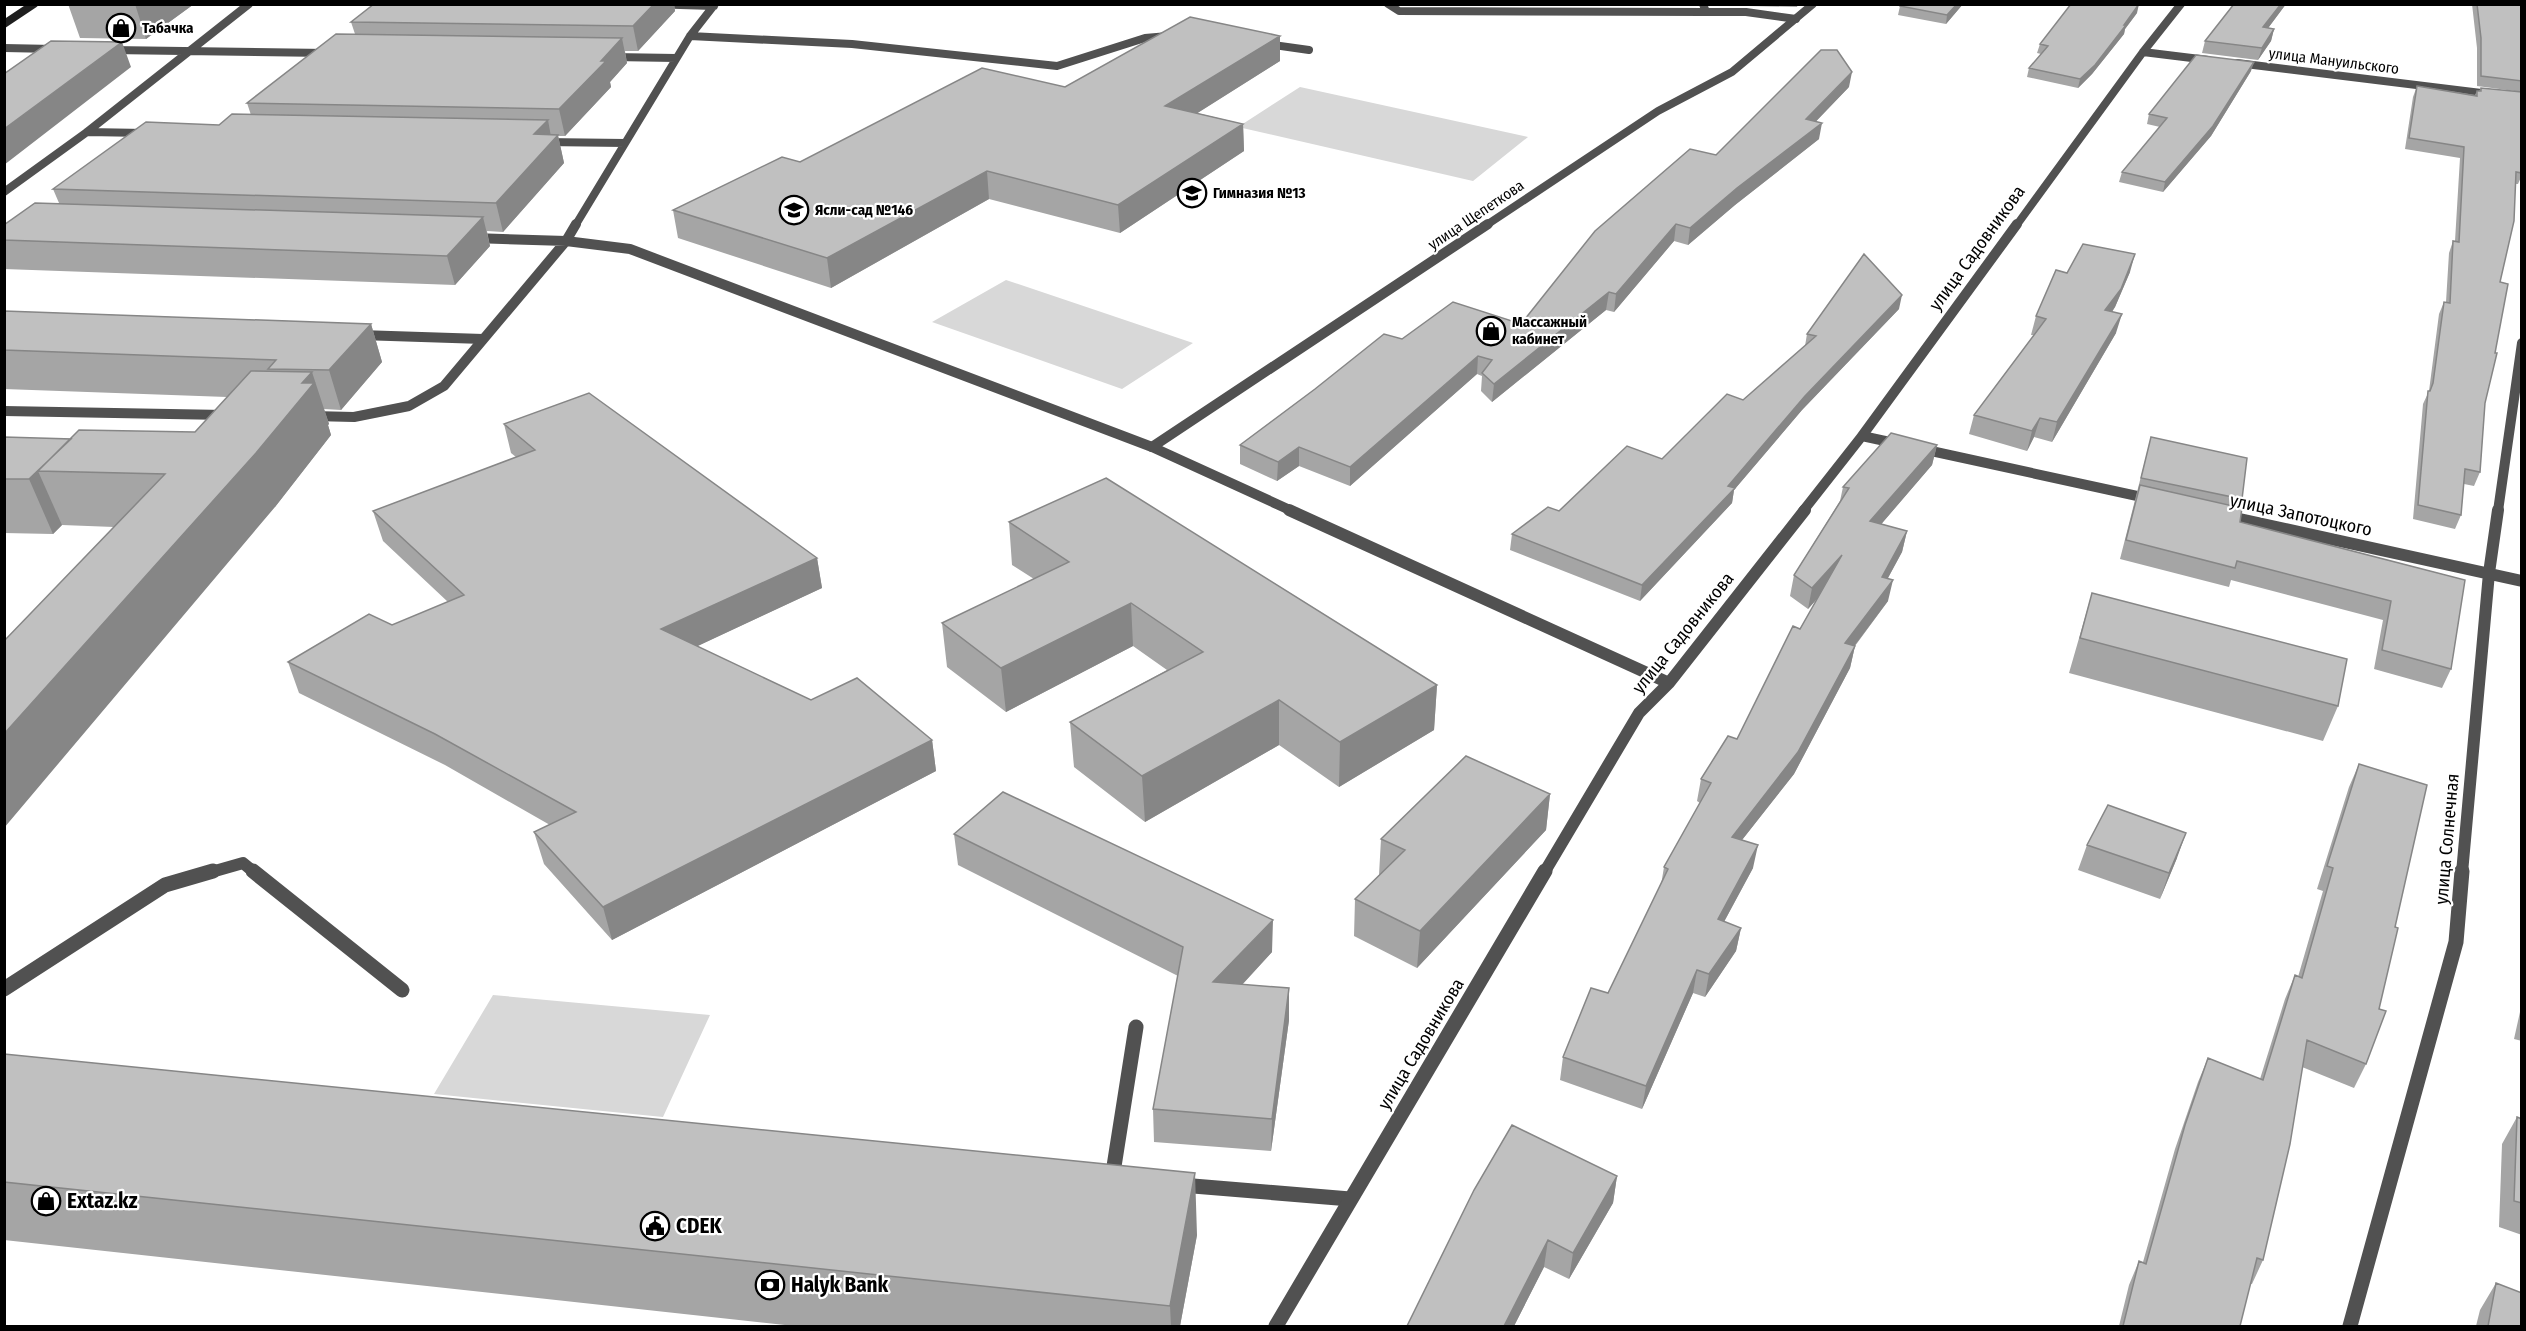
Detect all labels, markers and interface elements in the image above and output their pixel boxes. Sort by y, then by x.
shop icon: Табачка [105,12,137,44]
place label: Табачка [142,19,194,37]
street label: улица Мануильского [2268,44,2400,78]
street label: улица Щепеткова [1425,176,1527,254]
school or university icon: Гимназия №13 [1176,177,1208,209]
street label: улица Садовникова [1924,181,2030,315]
place label: Гимназия №13 [1213,184,1306,202]
school or university icon: Ясли-сад №146 [778,194,810,226]
place label: Ясли-сад №146 [815,201,913,219]
place label: Массажный кабинет [1512,313,1587,348]
shop icon: Массажный кабинет [1475,315,1507,347]
street label: улица Запотоцкого [2228,489,2374,541]
street label: улица Садовникова [1627,568,1739,698]
street label: улица Солнечная [2430,773,2464,905]
street label: улица Садовникова [1373,974,1469,1114]
shop icon: Extaz.kz [30,1185,62,1217]
place label: Extaz.kz [67,1188,138,1214]
public building icon: CDEK [639,1210,671,1242]
place label: CDEK [676,1213,722,1239]
bank icon: Halyk Bank [754,1269,786,1301]
place label: Halyk Bank [791,1272,889,1298]

